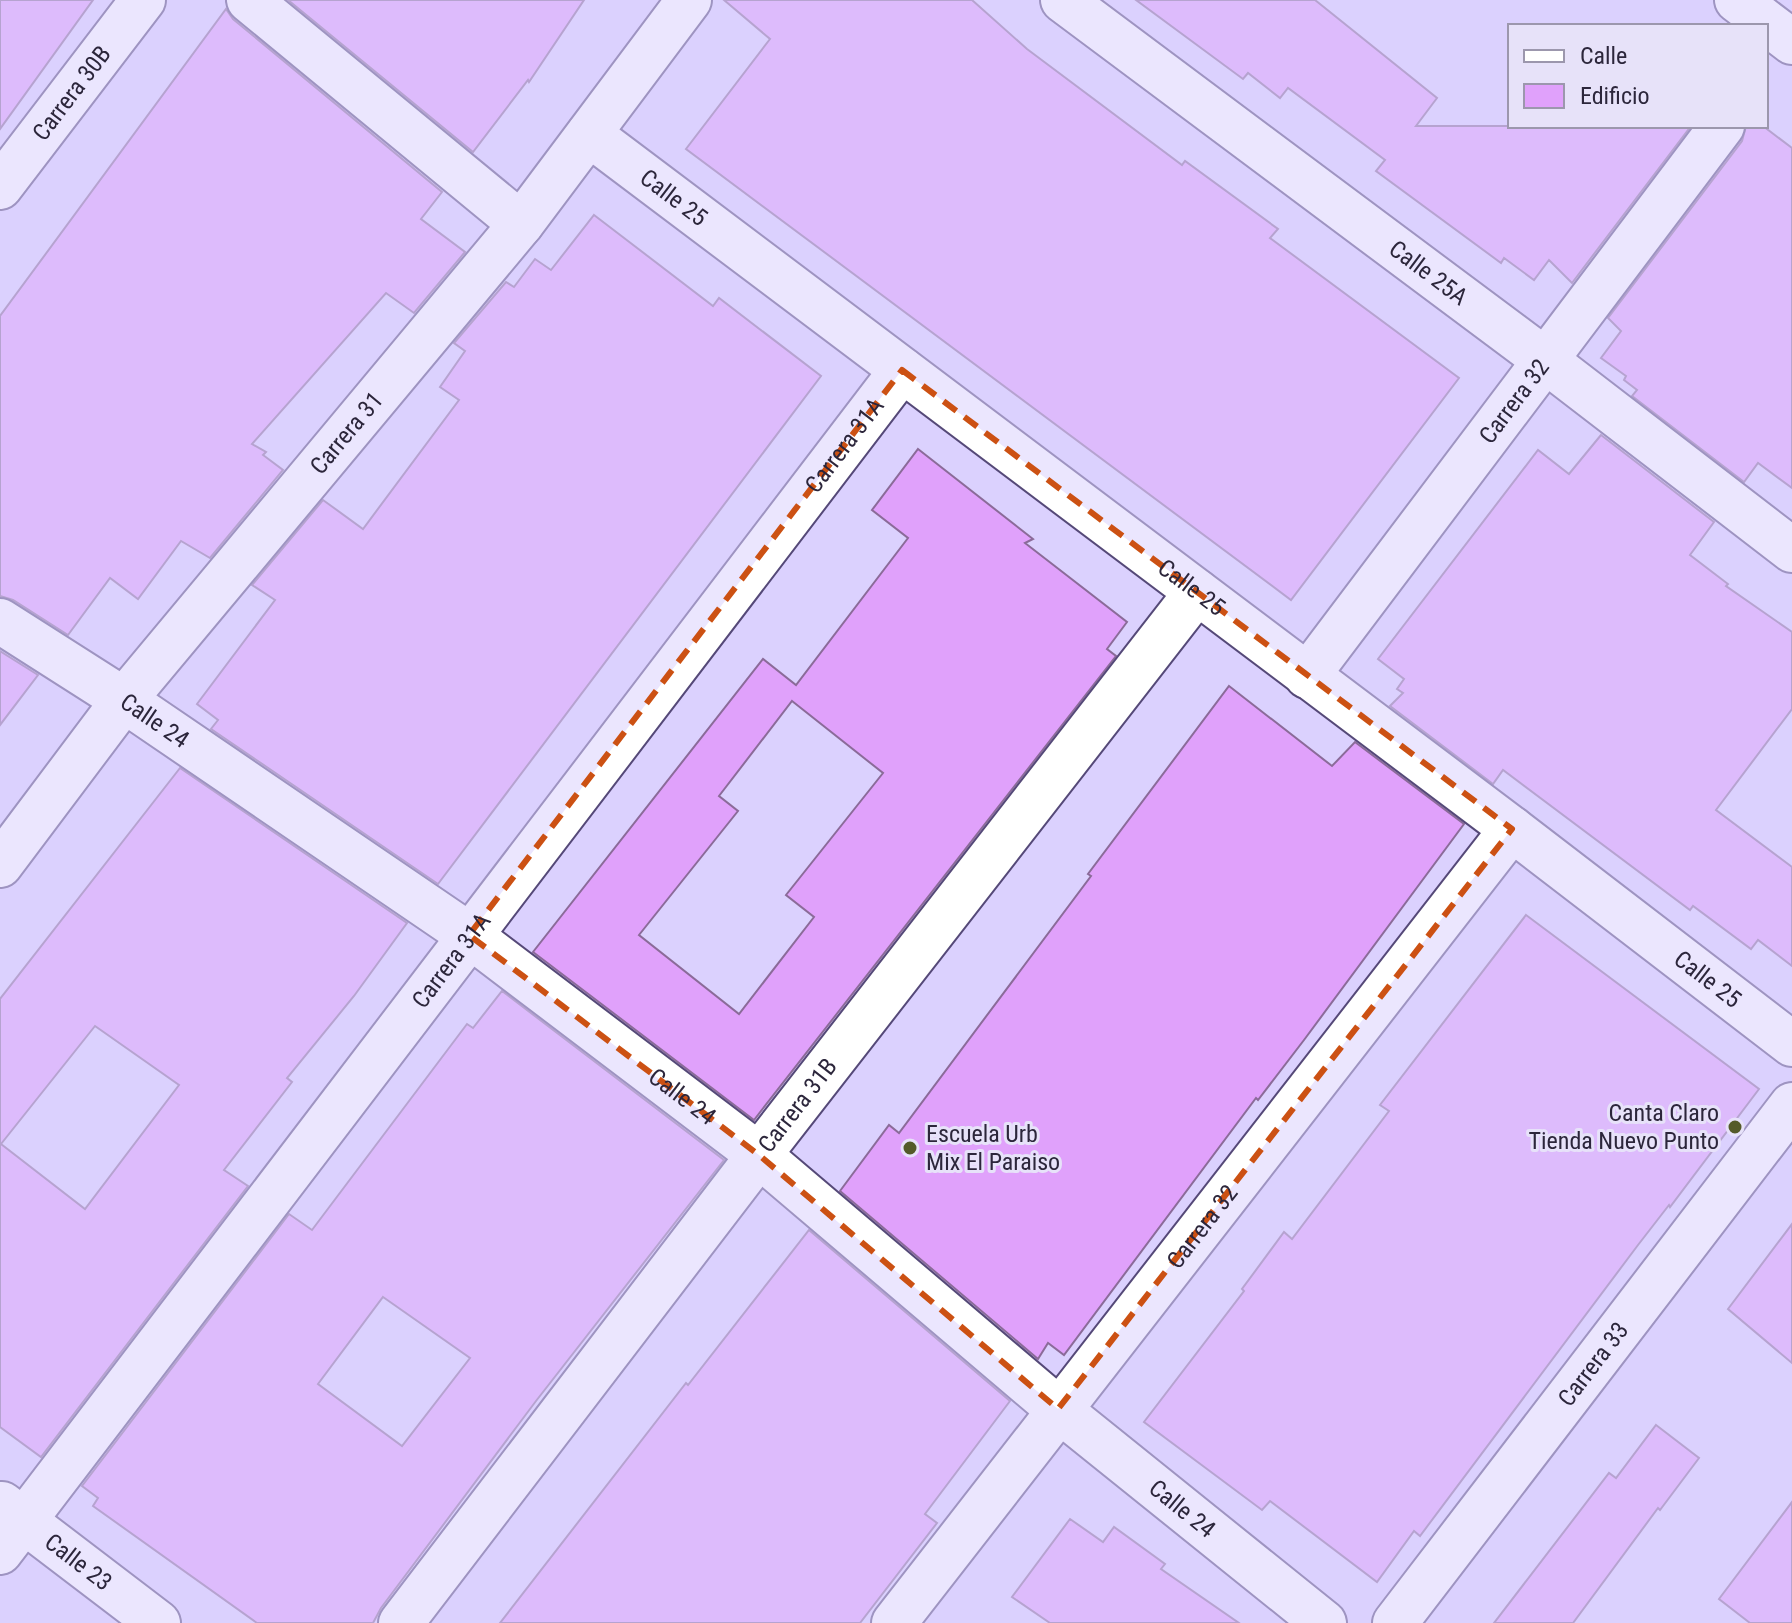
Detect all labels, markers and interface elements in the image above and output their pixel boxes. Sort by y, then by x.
legend [1508,24,1768,128]
street label: Carrera 30B [27,40,117,146]
text: Calle [1580,42,1627,70]
text: Edificio [1580,82,1650,110]
street label: Calle 25 [635,164,713,232]
street label: Calle 25A [1384,235,1473,311]
street label: Carrera 32 [1473,354,1555,449]
street label: Carrera 31 [304,386,389,480]
street label: Carrera 31A [799,392,890,498]
street label: Calle 25 [1152,553,1230,622]
street label: Calle 24 [115,688,194,754]
street label: Carrera 31A [406,907,497,1014]
street label: Calle 25 [1669,945,1747,1014]
street label: Carrera 31B [752,1053,843,1158]
street label: Calle 24 [643,1062,721,1131]
place label: Canta Claro Tienda Nuevo Punto [1529,1099,1719,1155]
marker: Canta Claro Tienda Nuevo Punto [1726,1118,1744,1136]
place label: Escuela Urb Mix El Paraiso [926,1120,1060,1176]
marker: Escuela Urb Mix El Paraiso [901,1139,919,1157]
street label: Carrera 32 [1161,1179,1244,1274]
street label: Carrera 33 [1552,1317,1634,1412]
street label: Calle 24 [1143,1474,1221,1544]
street label: Calle 23 [39,1528,117,1597]

